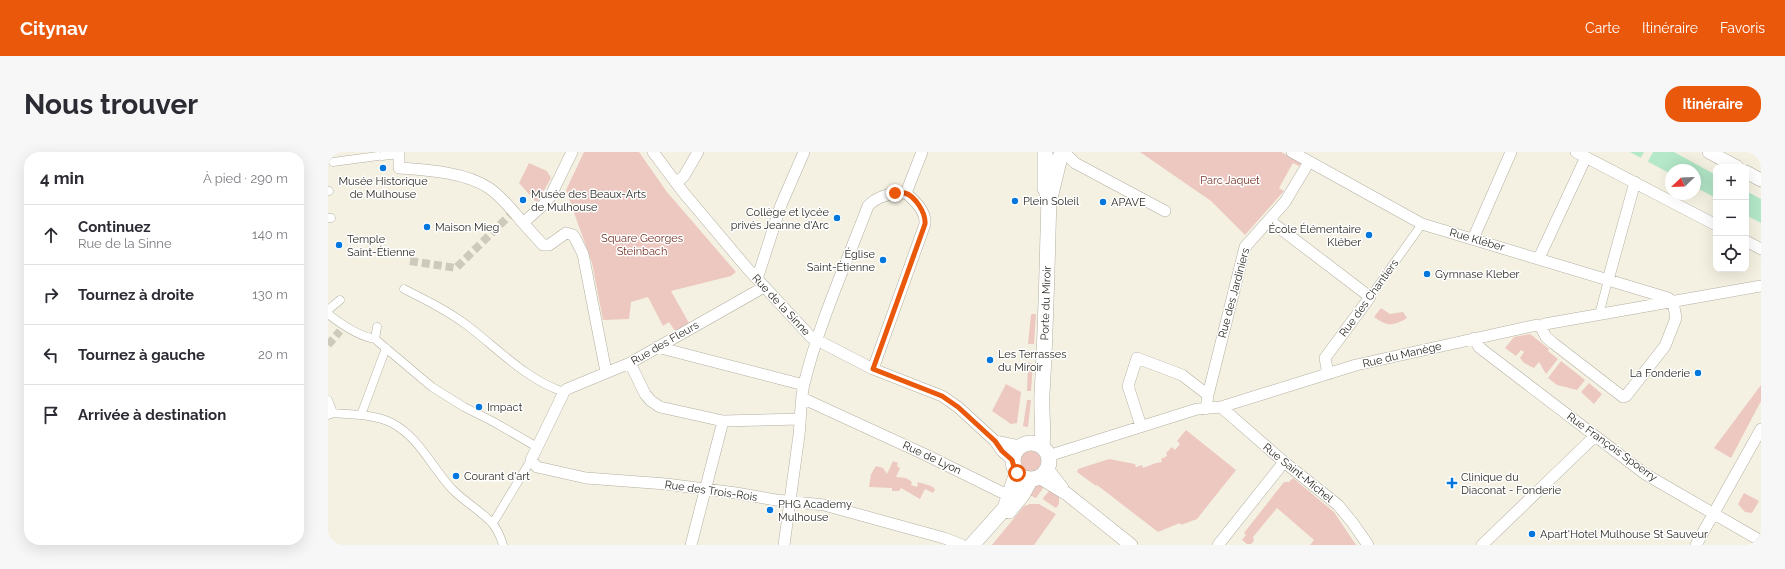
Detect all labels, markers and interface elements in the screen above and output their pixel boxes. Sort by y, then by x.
text: Citynav [20,17,88,39]
text: Carte [1585,20,1620,36]
text: Itinéraire [1642,20,1698,36]
text: Favoris [1720,20,1765,36]
button: Itinéraire [1665,86,1761,122]
text: Nous trouver [24,88,198,121]
marker: Musée Historique de Mulhouse [378,163,388,173]
north arrow [1665,164,1701,200]
map controls [1713,164,1749,272]
button: + [1713,164,1749,200]
text: 4 min [40,168,84,188]
text: À pied · 290 m [203,171,288,186]
park label: Parc Jaquet [1200,174,1260,187]
place label: Musée Historique de Mulhouse [338,175,428,201]
route end [886,184,904,202]
place label: Musée des Beaux-Arts de Mulhouse [531,188,646,214]
marker: Musée des Beaux-Arts de Mulhouse [518,195,528,205]
place label: Plein Soleil [1023,195,1079,208]
marker: Plein Soleil [1010,196,1020,206]
place label: APAVE [1111,196,1146,209]
marker: APAVE [1098,197,1108,207]
button: − [1713,200,1749,236]
place label: Collège et lycée privés Jeanne d'Arc [731,206,830,232]
marker: Collège et lycée privés Jeanne d'Arc [832,213,842,223]
text: Continuez [78,218,151,236]
place label: Maison Mieg [435,221,499,234]
marker: Maison Mieg [422,222,432,232]
place label: École Élémentaire Kléber [1268,222,1362,249]
icon: ahead [40,224,62,246]
street label: Rue Kléber [1448,226,1506,254]
text: 140 m [252,227,288,242]
marker: École Élémentaire Kléber [1364,230,1374,240]
park label: Square Georges Steinbach [601,232,683,258]
place label: Temple Saint-Étienne [347,233,416,259]
text: Rue de la Sinne [78,236,172,251]
button: locate [1713,236,1749,272]
marker: Temple Saint-Étienne [334,240,344,250]
place label: Église Saint-Étienne [807,247,876,274]
street label: Rue des Jardiniers [1216,247,1252,339]
marker: Église Saint-Étienne [878,255,888,265]
street label: Rue des Chantiers [1337,257,1401,339]
street label: Porte du Miroir [1038,265,1054,341]
place label: Gymnase Kleber [1435,268,1520,281]
marker: Gymnase Kleber [1422,269,1432,279]
street label: Rue de la Sinne [749,272,813,339]
icon: right [40,284,62,306]
text: Tournez à droite [78,286,194,304]
text: 130 m [252,287,288,302]
street label: Rue des Fleurs [629,318,701,368]
street label: Rue du Manège [1361,339,1443,370]
icon: left [40,344,62,366]
text: Tournez à gauche [78,346,205,364]
text: 20 m [258,347,288,362]
place label: Les Terrasses du Miroir [998,348,1067,374]
marker: Les Terrasses du Miroir [985,355,995,365]
place label: La Fonderie [1630,367,1691,380]
marker: La Fonderie [1693,368,1703,378]
place label: Impact [487,401,523,414]
marker: Impact [474,402,484,412]
icon: arrive [40,404,62,426]
text: Arrivée à destination [78,406,226,424]
street label: Rue François Spoerry [1564,410,1660,484]
street label: Rue de Lyon [901,439,963,477]
street label: Rue Saint-Michel [1260,441,1336,505]
route start [1008,464,1026,482]
place label: Courant d'art [464,470,530,483]
marker: Courant d'art [451,471,461,481]
place label: Clinique du Diaconat - Fonderie [1461,471,1562,497]
marker: Clinique du Diaconat - Fonderie [1446,477,1458,489]
street label: Rue des Trois-Rois [664,478,758,504]
place label: PHG Academy Mulhouse [778,498,852,524]
marker: PHG Academy Mulhouse [765,505,775,515]
place label: Apart'Hotel Mulhouse St Sauveur [1540,528,1708,541]
marker: Apart'Hotel Mulhouse St Sauveur [1527,529,1537,539]

